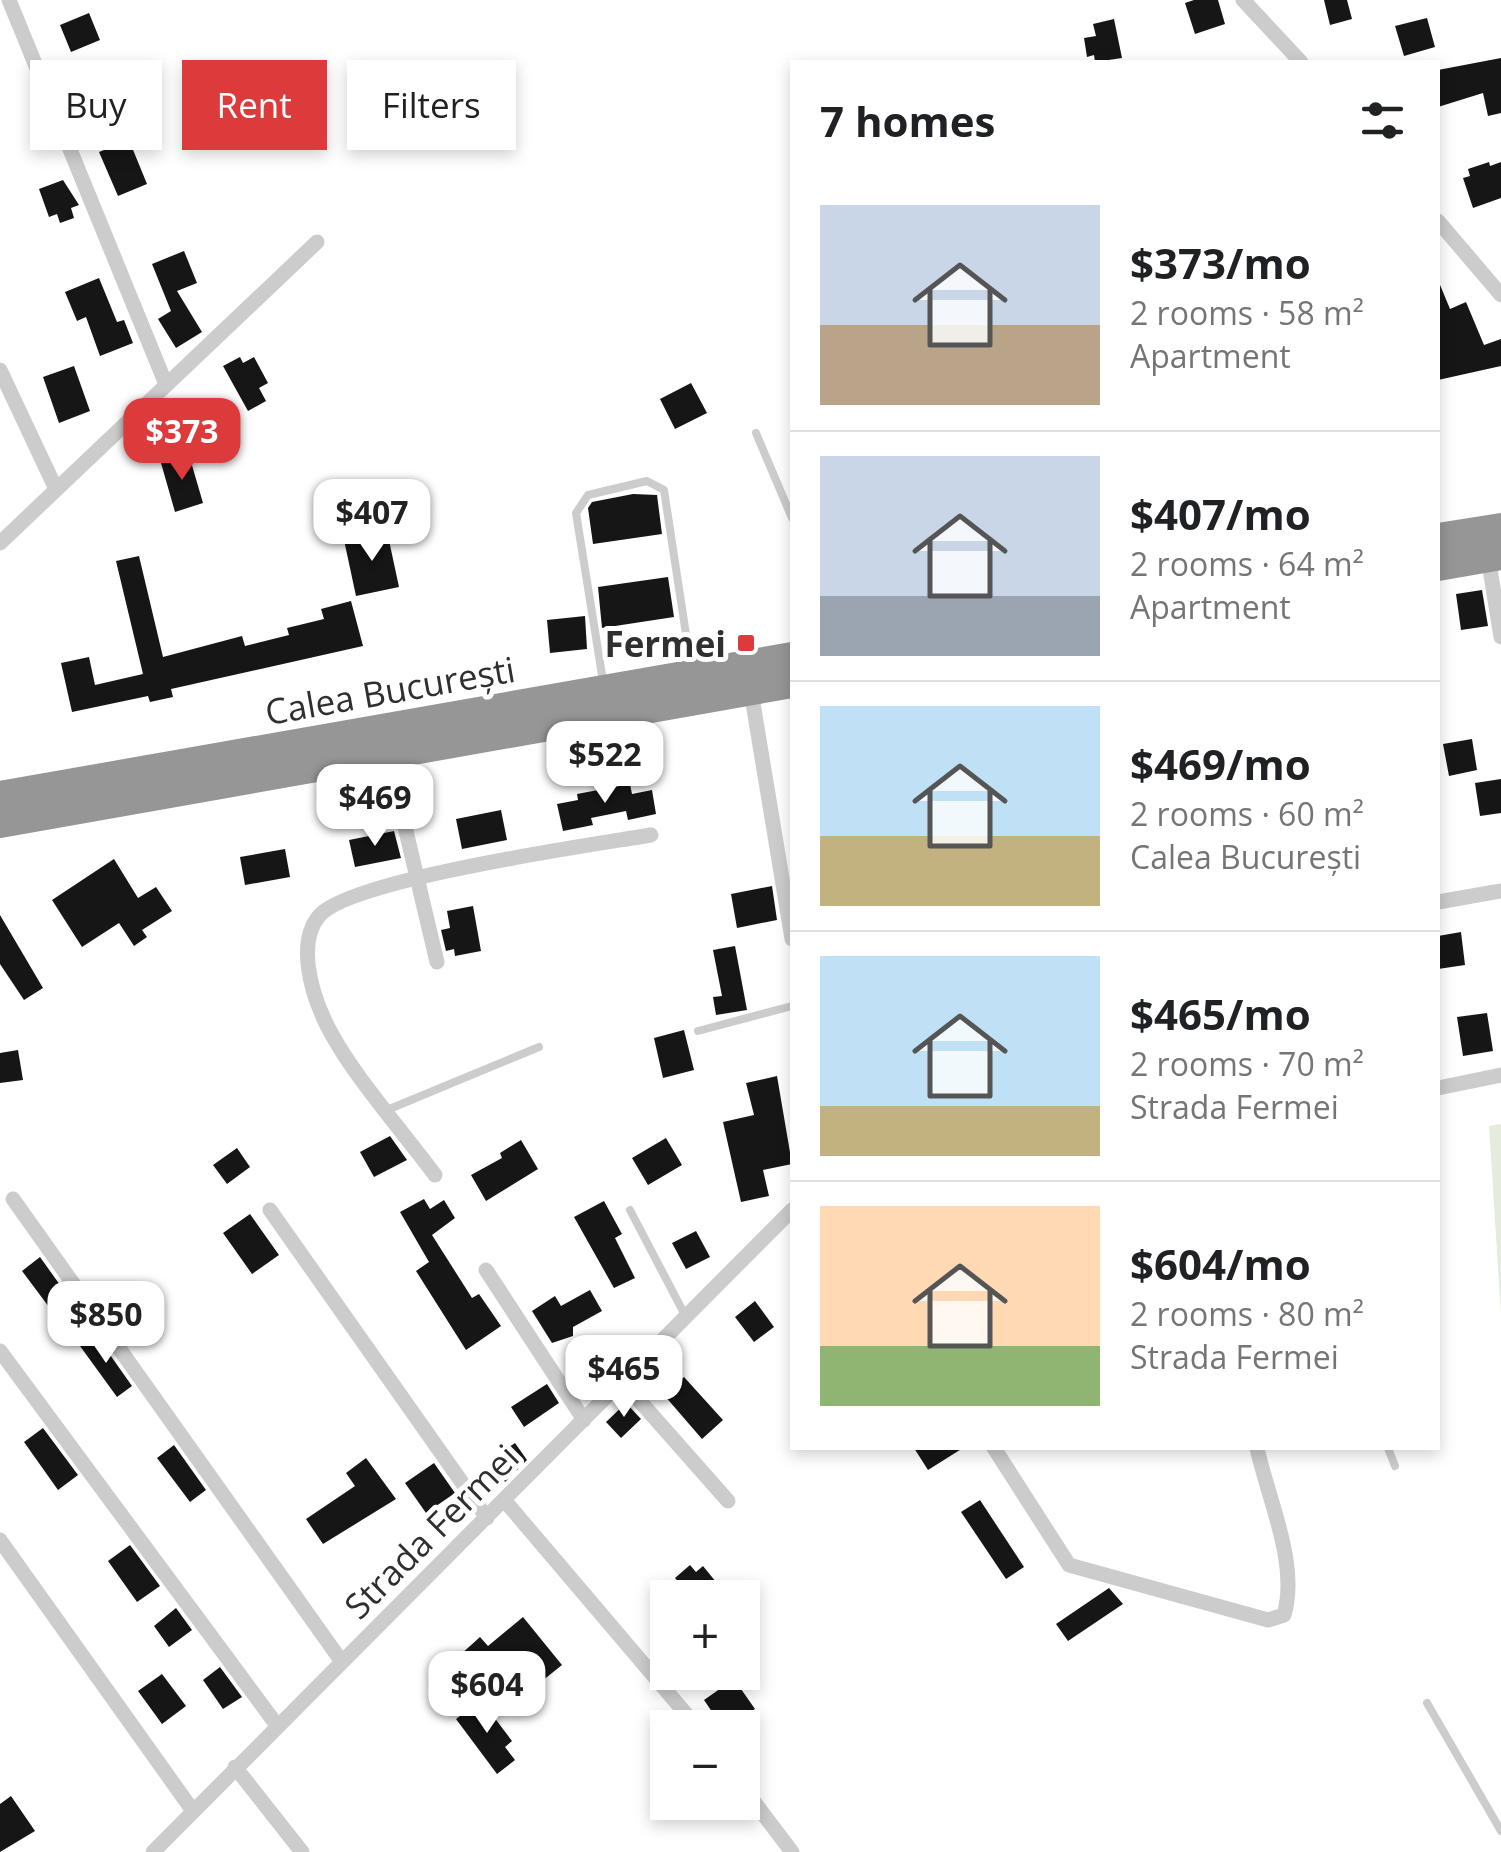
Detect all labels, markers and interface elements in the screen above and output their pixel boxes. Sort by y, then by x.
chip: Buy [30,60,162,150]
chip: Rent [182,60,327,150]
chip: Filters [347,60,516,150]
text: 7 homes [820,92,995,149]
icon: filters [1355,93,1410,148]
text: $373/mo [1130,234,1311,291]
icon: home [900,245,1020,365]
text: 2 rooms · 58 m² [1130,291,1364,334]
text: Apartment [1130,334,1291,377]
pin: $373 [123,398,241,483]
text: $373 [145,409,219,452]
pin: $407 [313,479,431,564]
text: $407/mo [1130,485,1311,542]
text: $407 [335,490,409,533]
icon: home [900,496,1020,616]
text: 2 rooms · 64 m² [1130,542,1364,585]
text: Apartment [1130,585,1291,628]
place label: Fermei [604,620,726,667]
marker: Fermei [735,632,757,654]
street label: Calea București [261,645,519,735]
pin: $522 [546,721,664,806]
text: $522 [568,732,642,775]
text: $469/mo [1130,735,1311,792]
icon: home [900,746,1020,866]
pin: $469 [316,764,434,849]
text: $469 [338,775,412,818]
text: 2 rooms · 60 m² [1130,792,1364,835]
text: Calea București [1130,835,1361,878]
text: $465/mo [1130,985,1311,1042]
icon: home [900,996,1020,1116]
text: 2 rooms · 70 m² [1130,1042,1364,1085]
text: Strada Fermei [1130,1085,1339,1128]
text: $604/mo [1130,1235,1311,1292]
icon: home [900,1246,1020,1366]
pin: $850 [47,1281,165,1366]
text: $850 [69,1292,143,1335]
text: 2 rooms · 80 m² [1130,1292,1364,1335]
pin: $465 [565,1335,683,1420]
text: Strada Fermei [1130,1335,1339,1378]
text: $465 [587,1346,661,1389]
street label: Strada Fermei [334,1434,528,1628]
map controls [650,1580,760,1820]
button: + [650,1580,760,1690]
pin: $604 [428,1651,546,1736]
text: $604 [450,1662,524,1705]
button: − [650,1710,760,1820]

